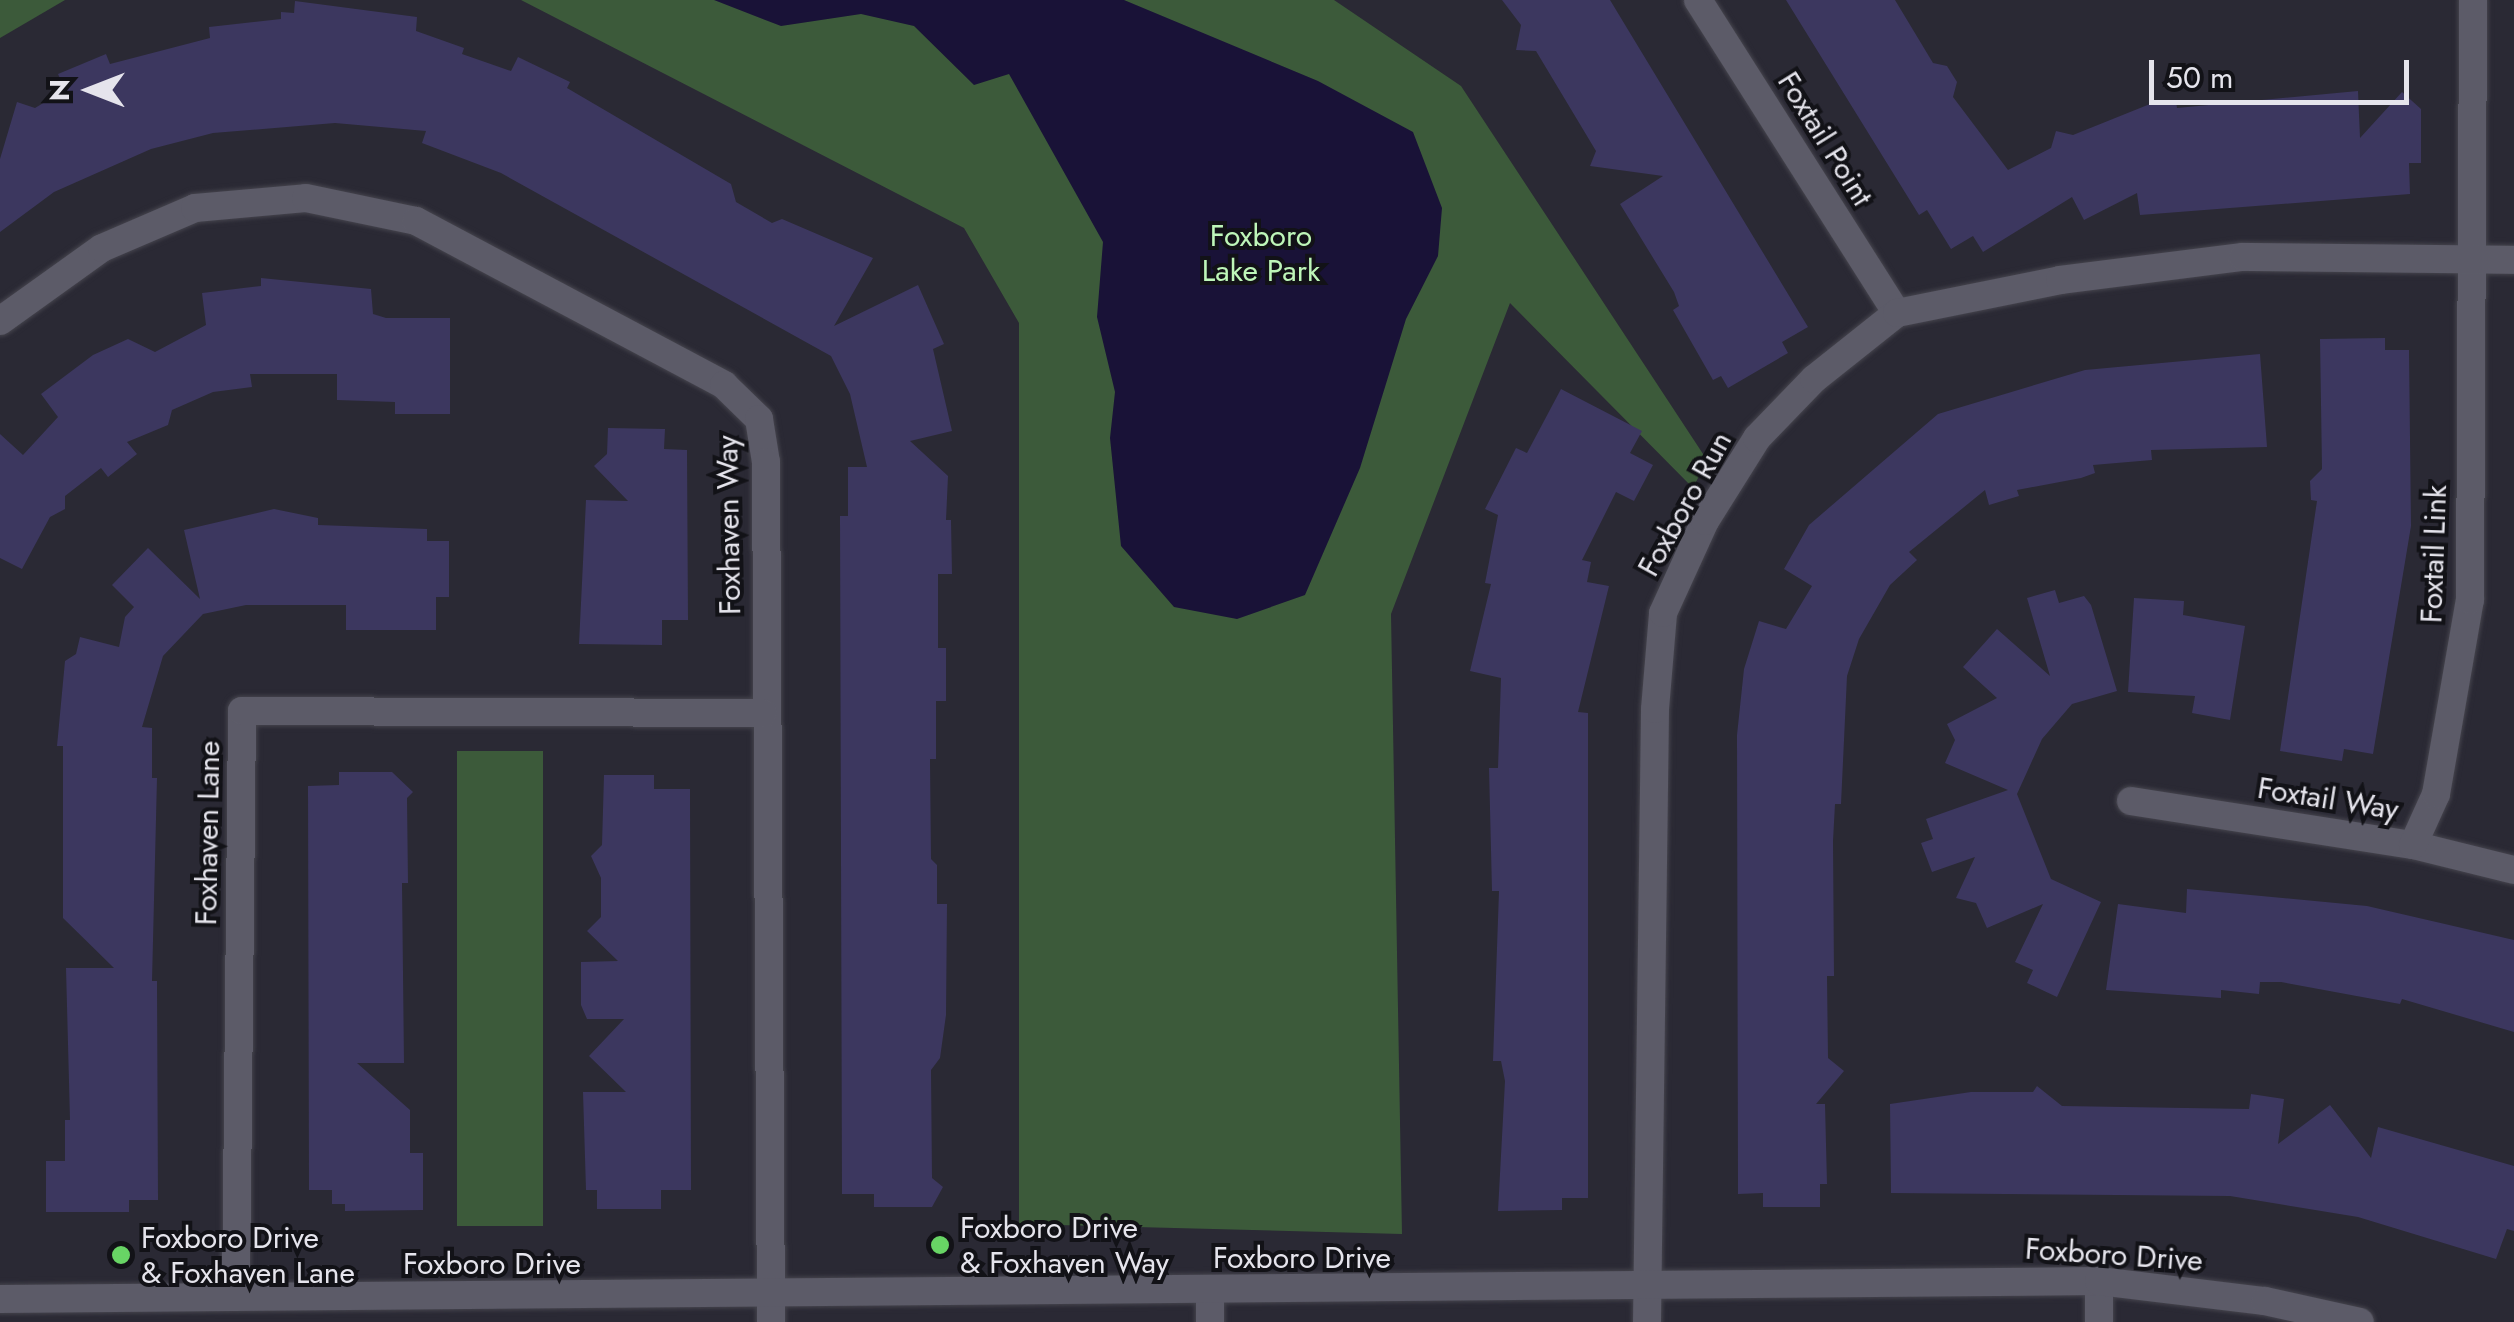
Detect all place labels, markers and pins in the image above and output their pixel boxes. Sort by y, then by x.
place label: Foxboro Drive & Foxhaven Way [960,1210,1169,1280]
place label: Foxboro Drive & Foxhaven Lane [141,1220,355,1290]
marker: Foxboro Drive & Foxhaven Way [929,1234,951,1256]
marker: Foxboro Drive & Foxhaven Lane [110,1244,132,1266]

